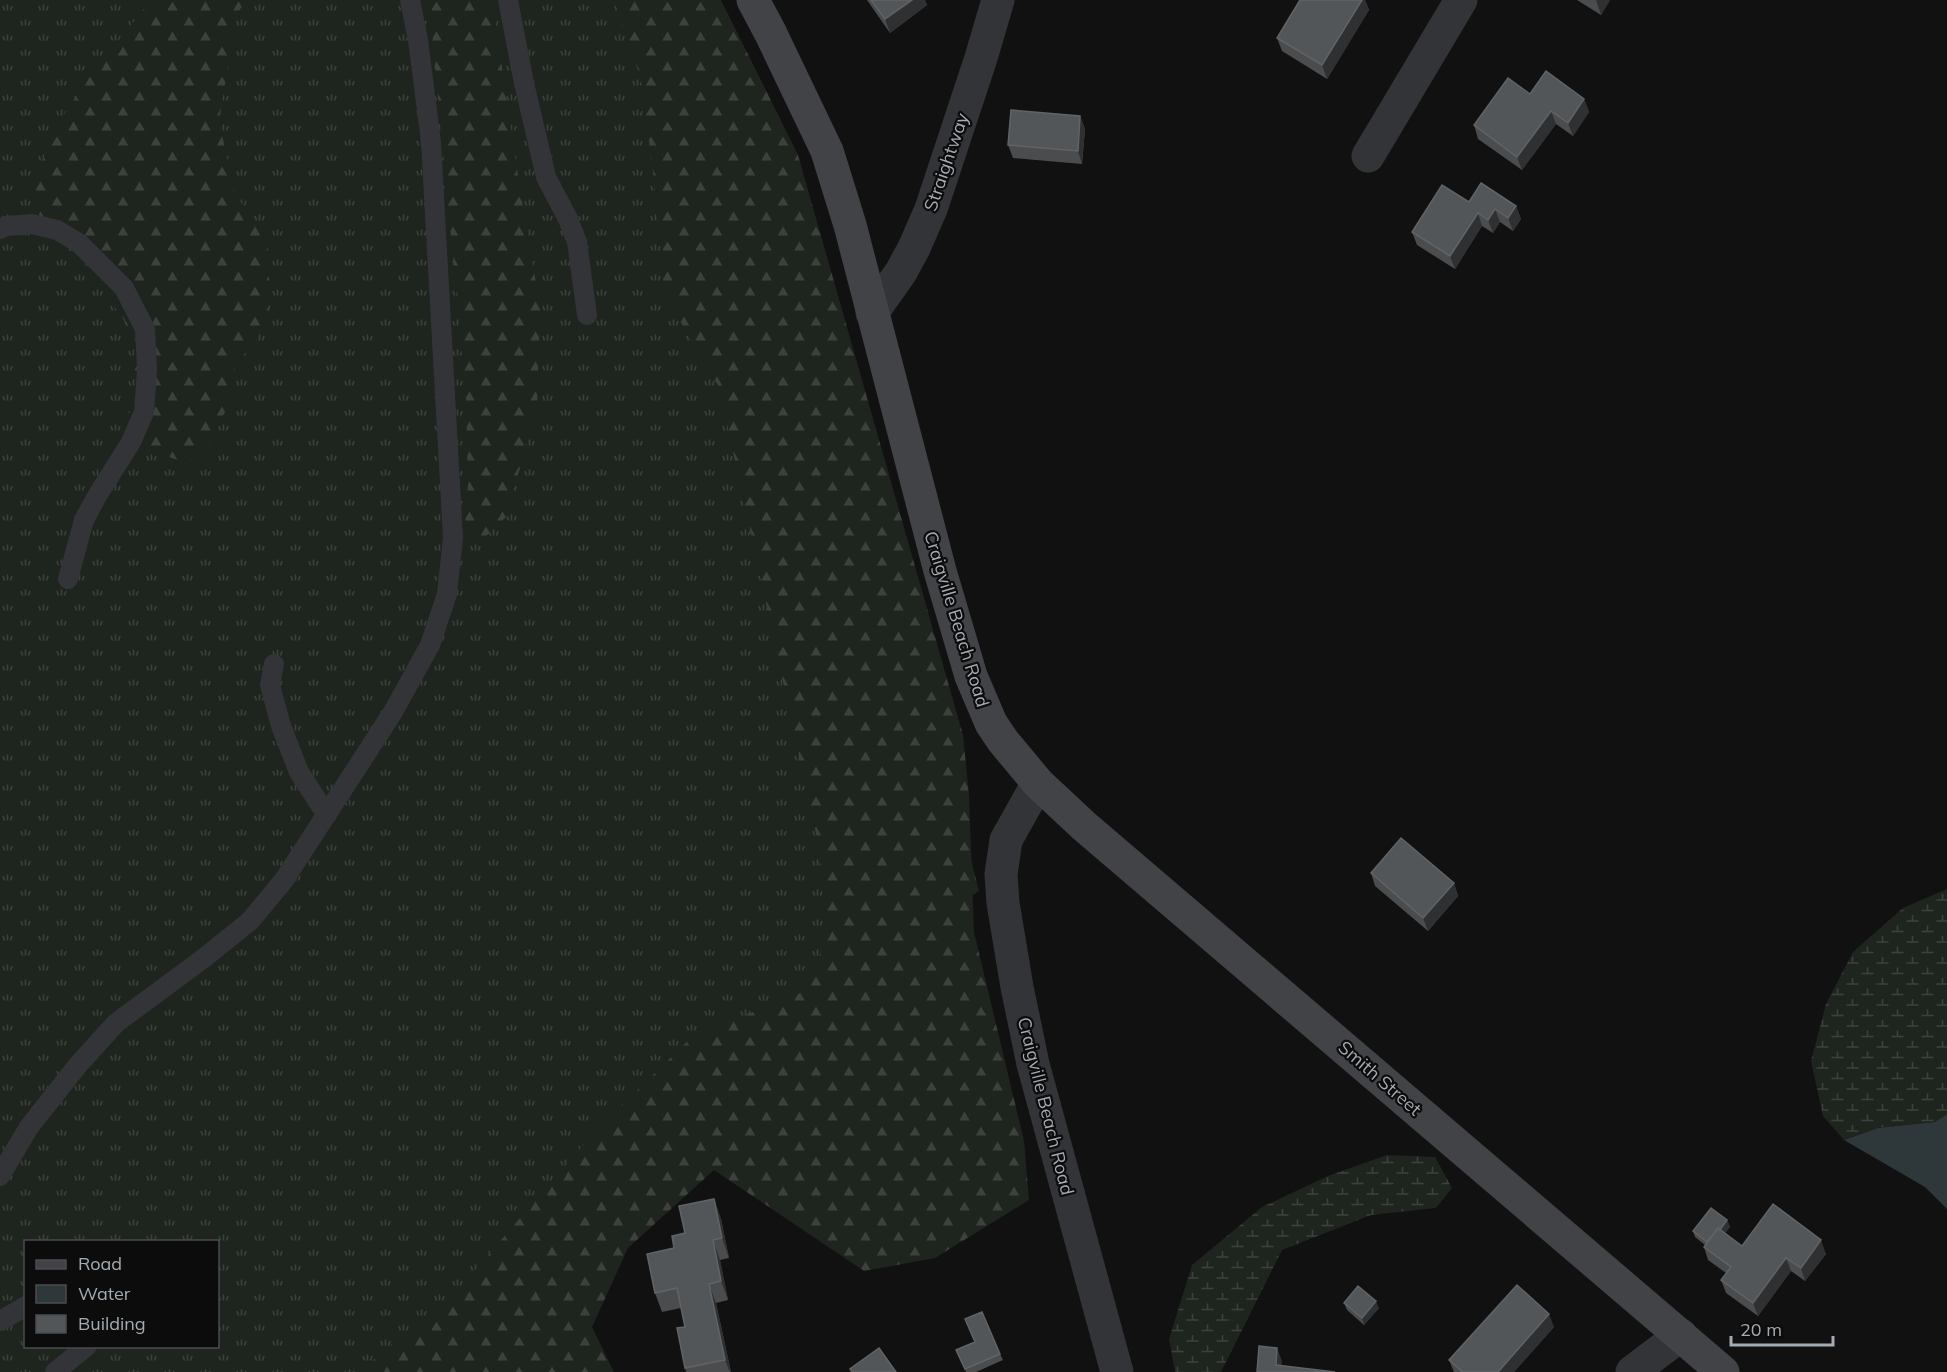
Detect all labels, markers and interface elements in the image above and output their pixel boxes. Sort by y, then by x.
street label: Straightway [918,109,974,214]
street label: Craigville Beach Road [919,528,995,710]
street label: Craigville Beach Road [1013,1015,1079,1197]
street label: Smith Street [1334,1036,1426,1120]
legend [24,1240,219,1348]
text: Road [78,1252,122,1275]
text: Water [78,1282,131,1305]
scale bar [1731,1309,1833,1347]
text: Building [78,1312,146,1335]
text: 20 m [1740,1318,1782,1341]

